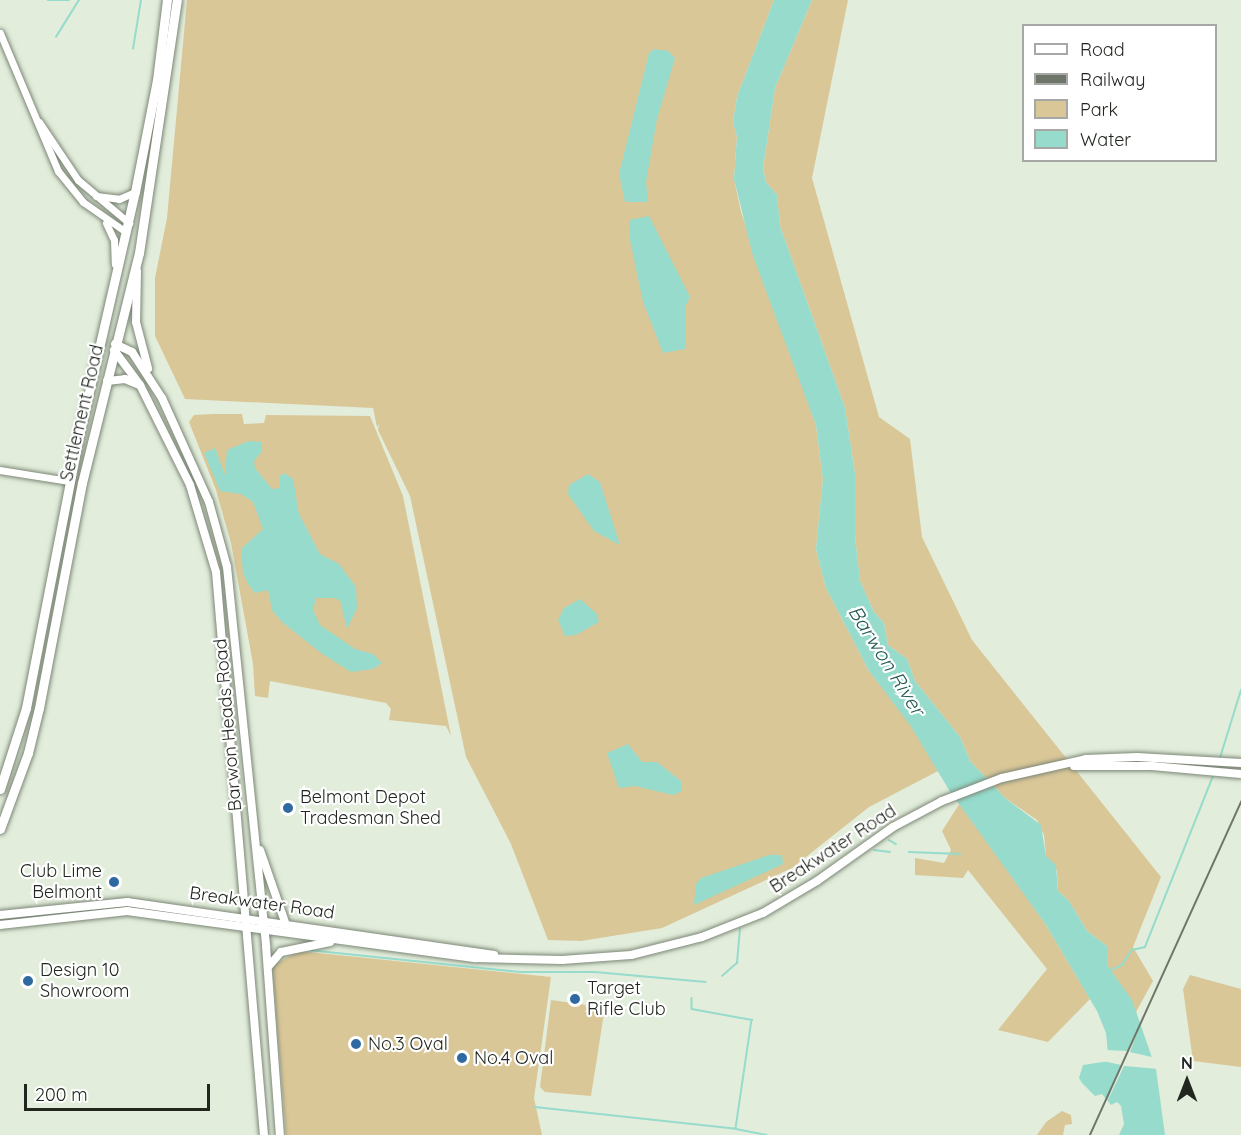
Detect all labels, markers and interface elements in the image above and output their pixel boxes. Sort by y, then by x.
legend [1022,24,1217,162]
text: Road [1080,38,1125,61]
text: Railway [1080,68,1146,91]
text: Park [1080,98,1118,121]
text: Water [1080,128,1131,151]
street label: Settlement Road [56,343,108,483]
water label: Barwon River [844,601,930,719]
street label: Barwon Heads Road [210,638,246,812]
place label: Belmont Depot Tradesman Shed [300,787,441,830]
street label: Breakwater Road [766,800,900,898]
marker: Belmont Depot Tradesman Shed [281,801,295,815]
place label: Club Lime Belmont [20,861,102,904]
marker: Club Lime Belmont [107,875,121,889]
street label: Breakwater Road [188,882,336,924]
place label: Design 10 Showroom [40,960,129,1002]
marker: Design 10 Showroom [21,974,35,988]
place label: Target Rifle Club [587,978,666,1020]
marker: Target Rifle Club [568,992,582,1006]
place label: No.3 Oval [368,1033,448,1055]
marker: No.3 Oval [349,1037,363,1051]
place label: No.4 Oval [474,1047,553,1069]
marker: No.4 Oval [455,1051,469,1065]
north arrow [1157,1051,1217,1111]
text: N [1181,1053,1193,1073]
scale bar [27,1072,213,1110]
text: 200 m [35,1083,88,1106]

